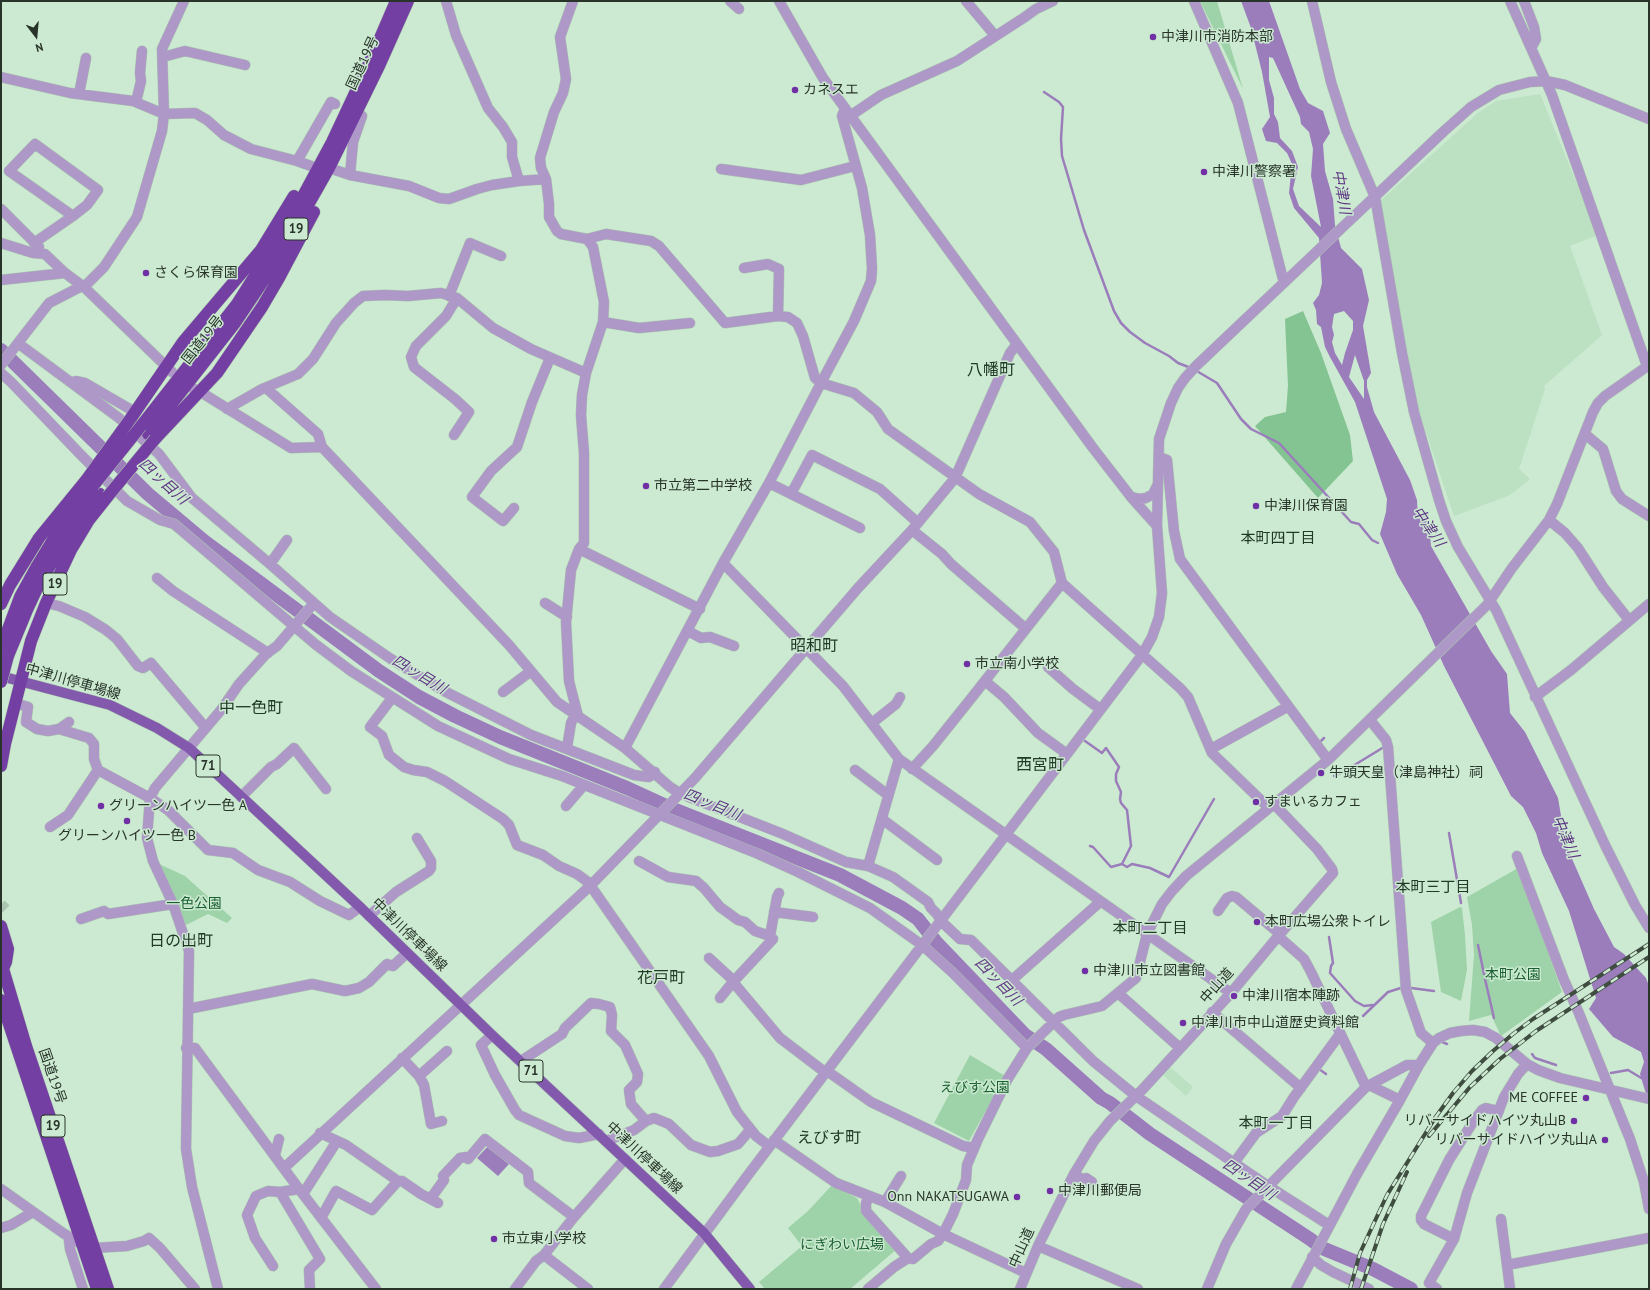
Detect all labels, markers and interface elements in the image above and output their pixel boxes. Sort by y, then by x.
north arrow [16,16,56,56]
place label: 中津川市消防本部 [1161,29,1273,45]
marker: 中津川市消防本部 [1148,32,1158,42]
street label: 国道19号 [343,34,383,92]
text: N [34,40,45,55]
place label: カネスエ [803,82,859,98]
marker: カネスエ [790,85,800,95]
place label: 中津川警察署 [1212,164,1296,180]
marker: 中津川警察署 [1199,167,1209,177]
water label: 中津川 [1328,168,1354,216]
road number: 19 [284,218,308,240]
place label: さくら保育園 [154,265,238,281]
marker: さくら保育園 [141,268,151,278]
street label: 国道19号 [179,312,227,368]
district label: 八幡町 [967,360,1015,380]
water label: 四ッ目川 [135,455,191,509]
place label: 市立第二中学校 [654,478,752,494]
marker: 市立第二中学校 [641,481,651,491]
place label: 中津川保育園 [1264,498,1348,514]
marker: 中津川保育園 [1251,501,1261,511]
water label: 中津川 [1408,503,1448,551]
district label: 本町四丁目 [1241,530,1315,548]
road number: 19 [43,573,67,595]
district label: 昭和町 [790,636,838,656]
water label: 四ッ目川 [389,652,449,698]
place label: 市立南小学校 [975,656,1059,672]
marker: 市立南小学校 [962,659,972,669]
street label: 中津川停車場線 [24,660,122,704]
district label: 中一色町 [219,698,283,718]
road number: 71 [196,755,220,777]
district label: 西宮町 [1016,755,1064,775]
place label: 牛頭天皇（津島神社）祠 [1329,765,1483,781]
marker: 牛頭天皇（津島神社）祠 [1316,768,1326,778]
water label: 四ッ目川 [681,785,743,825]
place label: すまいるカフェ [1264,794,1362,810]
marker: すまいるカフェ [1251,797,1261,807]
place label: グリーンハイツ一色 A [109,798,247,814]
marker: グリーンハイツ一色 A [96,801,106,811]
water label: 中津川 [1548,813,1582,861]
marker: グリーンハイツ一色 B [122,816,132,826]
place label: グリーンハイツ一色 B [58,828,196,844]
district label: 本町三丁目 [1396,879,1470,897]
street label: 中津川停車場線 [368,895,450,975]
park label: 一色公園 [166,896,222,912]
place label: 本町広場公衆トイレ [1265,914,1391,930]
marker: 本町広場公衆トイレ [1252,917,1262,927]
district label: 本町二丁目 [1113,920,1187,938]
district label: 日の出町 [149,931,213,951]
water label: 四ッ目川 [971,954,1025,1010]
place label: 中津川市立図書館 [1093,963,1205,979]
street label: 中山道 [1197,965,1237,1007]
marker: 中津川市立図書館 [1080,966,1090,976]
park label: 本町公園 [1485,967,1541,983]
district label: 花戸町 [637,968,685,988]
place label: 中津川宿本陣跡 [1242,988,1340,1004]
marker: 中津川宿本陣跡 [1229,991,1239,1001]
place label: 中津川市中山道歴史資料館 [1191,1015,1359,1031]
marker: 中津川市中山道歴史資料館 [1178,1018,1188,1028]
street label: 国道19号 [35,1046,69,1106]
road number: 71 [519,1060,543,1082]
park label: えびす公園 [940,1080,1010,1096]
place label: ME COFFEE [1509,1090,1578,1106]
marker: ME COFFEE [1581,1093,1591,1103]
place label: リバーサイドハイツ丸山B [1404,1113,1566,1129]
road number: 19 [41,1115,65,1137]
district label: 本町一丁目 [1239,1115,1313,1133]
marker: リバーサイドハイツ丸山B [1569,1116,1579,1126]
street label: 中津川停車場線 [602,1118,686,1198]
district label: えびす町 [797,1128,861,1148]
place label: リバーサイドハイツ丸山A [1435,1132,1597,1148]
marker: リバーサイドハイツ丸山A [1600,1135,1610,1145]
water label: 四ッ目川 [1219,1156,1279,1204]
place label: 中津川郵便局 [1058,1183,1142,1199]
marker: 中津川郵便局 [1045,1186,1055,1196]
place label: Onn NAKATSUGAWA [887,1189,1009,1205]
marker: Onn NAKATSUGAWA [1012,1192,1022,1202]
street label: 中山道 [1006,1225,1038,1271]
place label: 市立東小学校 [502,1231,586,1247]
marker: 市立東小学校 [489,1234,499,1244]
park label: にぎわい広場 [800,1237,884,1253]

